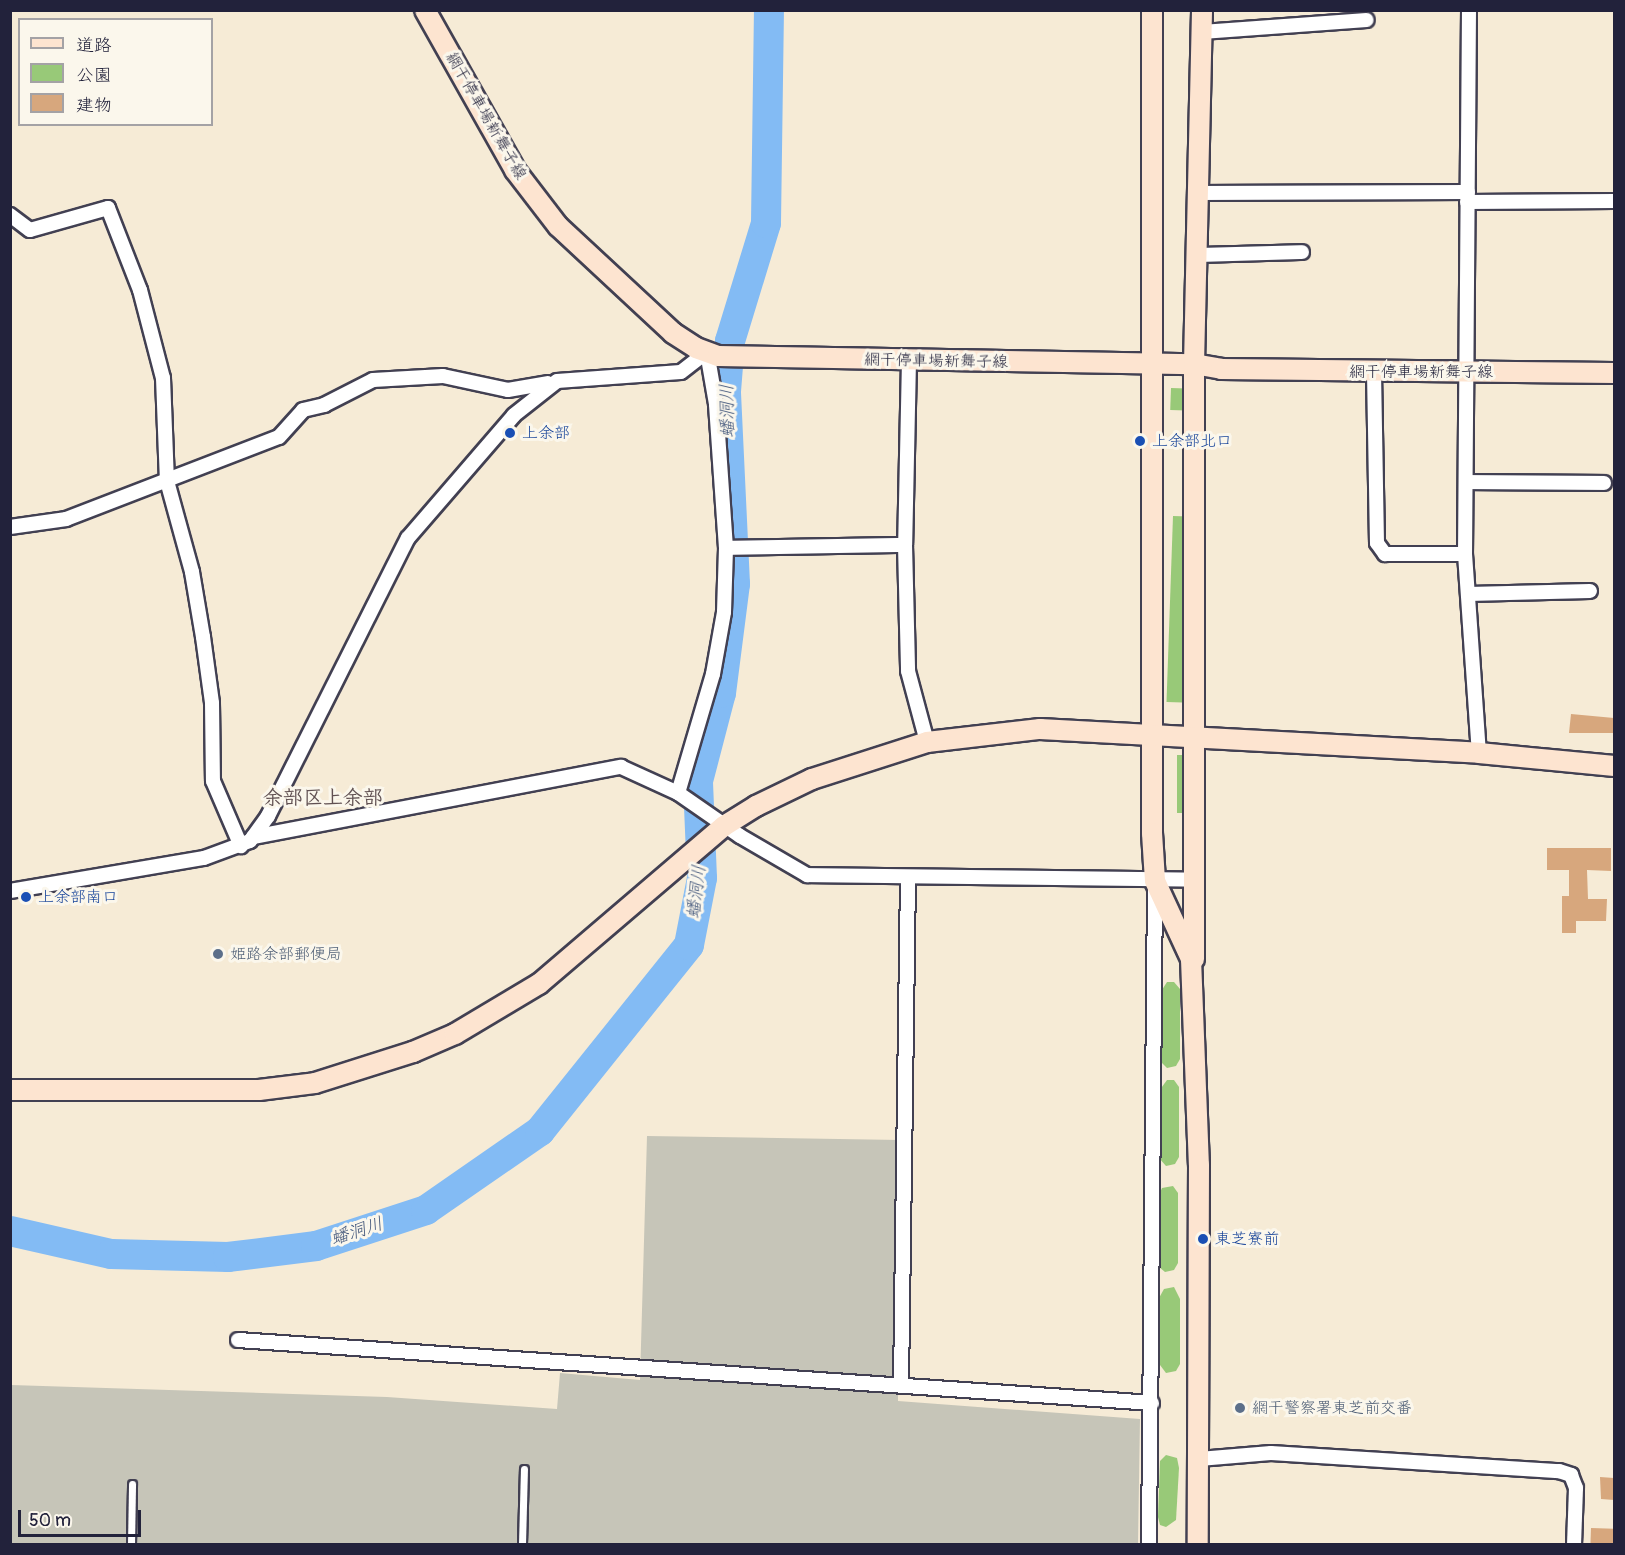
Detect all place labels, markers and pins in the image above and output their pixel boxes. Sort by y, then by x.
place label: 上余部 [522,423,570,443]
marker: 上余部 [503,426,517,440]
place label: 上余部北口 [1152,431,1232,451]
marker: 上余部北口 [1133,434,1147,448]
place label: 上余部南口 [38,887,118,907]
marker: 上余部南口 [19,890,33,904]
place label: 姫路余部郵便局 [230,944,342,964]
marker: 姫路余部郵便局 [211,947,225,961]
place label: 東芝寮前 [1215,1229,1279,1249]
marker: 東芝寮前 [1196,1232,1210,1246]
place label: 網干警察署東芝前交番 [1252,1398,1412,1418]
marker: 網干警察署東芝前交番 [1233,1401,1247,1415]

